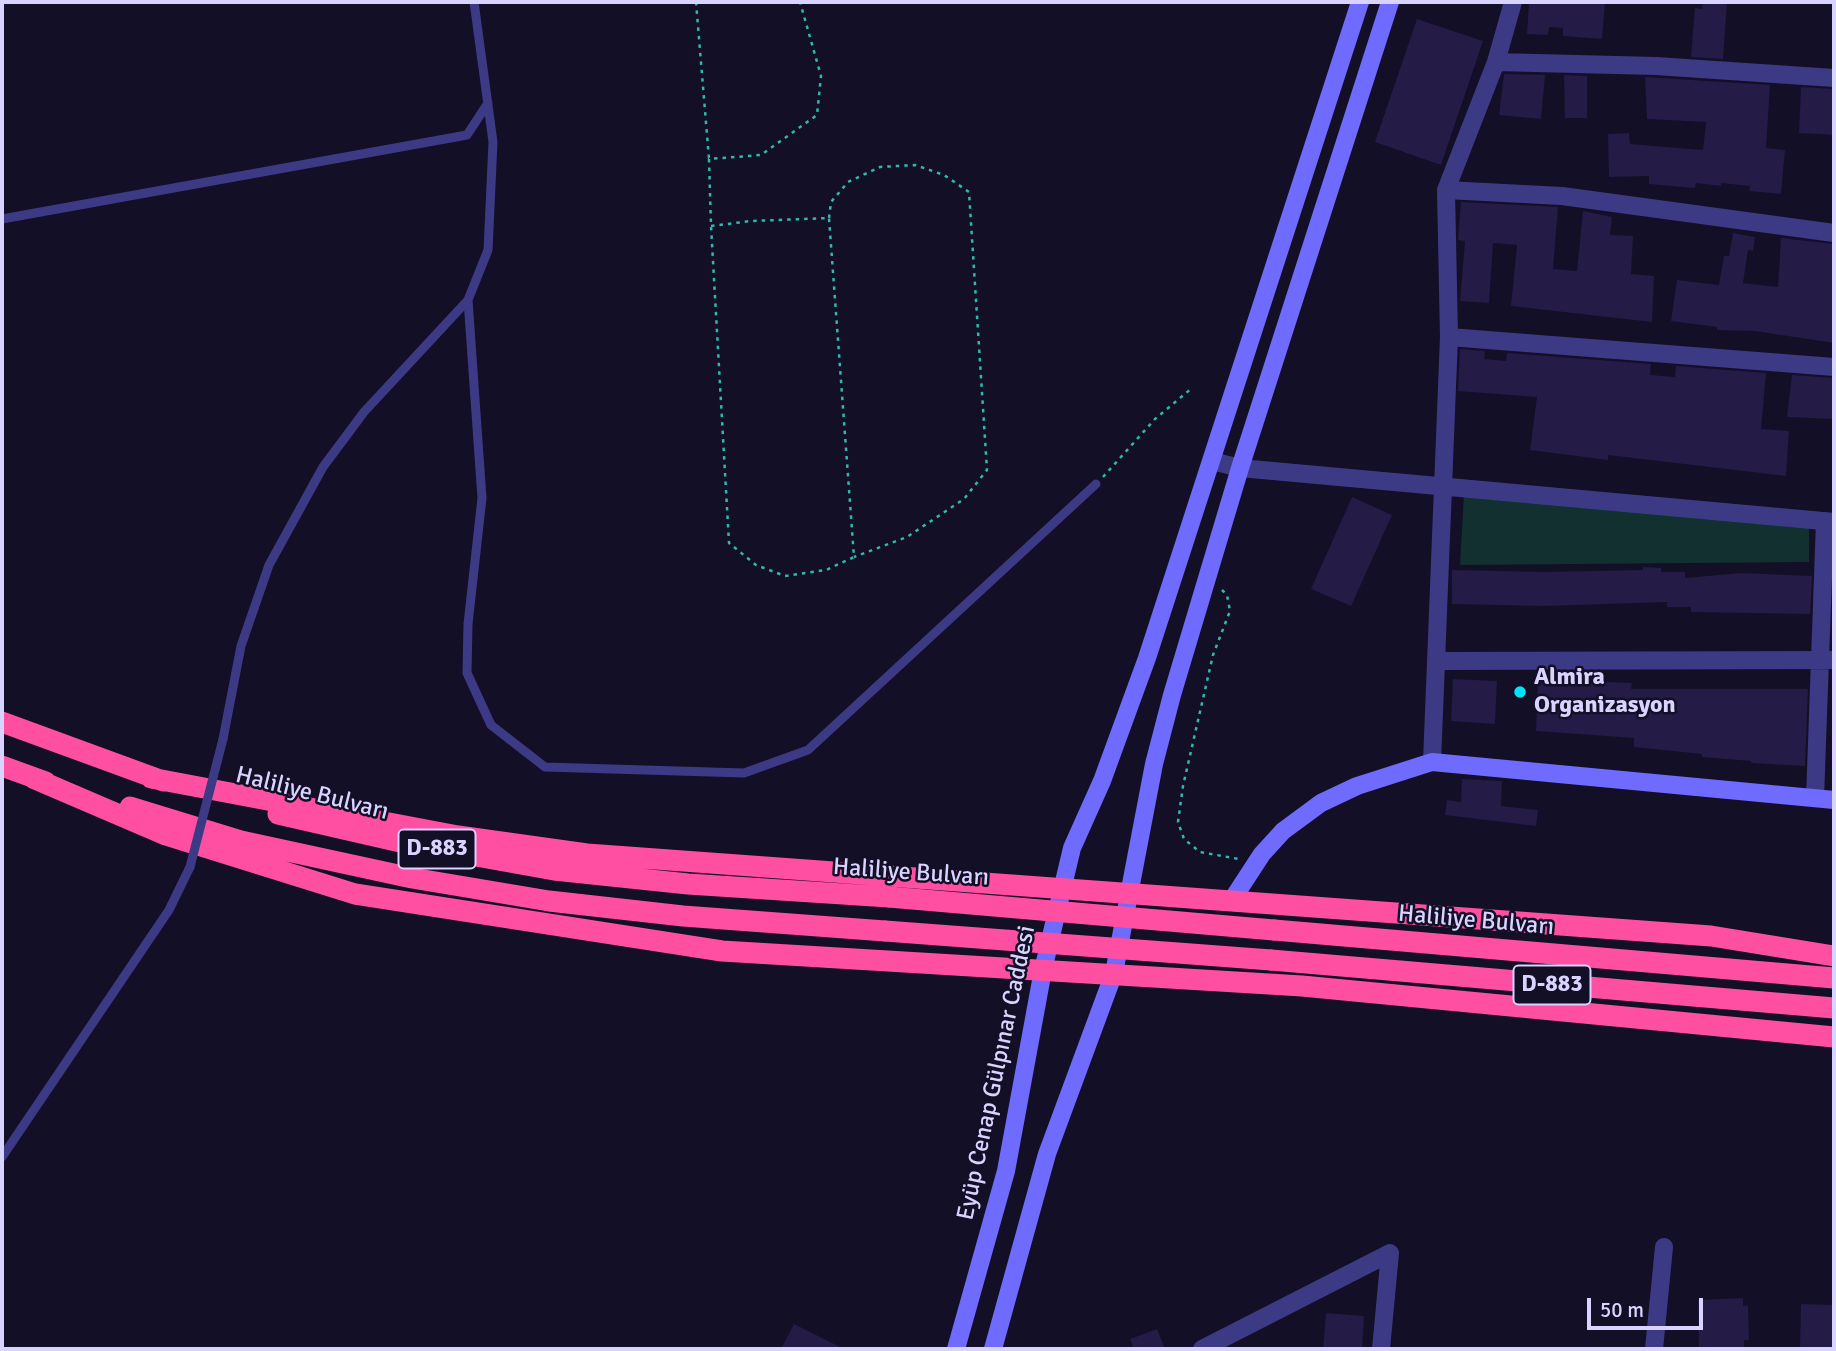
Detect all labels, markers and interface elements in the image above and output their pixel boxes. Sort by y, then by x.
place label: Almira Organizasyon [1534,664,1676,720]
marker: Almira Organizasyon [1512,684,1528,700]
street label: Haliliye Bulvarı [233,761,391,827]
road number: D-883 [398,830,476,869]
street label: Haliliye Bulvarı [832,853,990,893]
street label: Haliliye Bulvarı [1397,900,1555,942]
street label: Eyüp Cenap Gülpınar Caddesi [952,923,1042,1223]
road number: D-883 [1514,966,1590,1004]
scale bar [1591,1284,1706,1328]
text: 50 m [1600,1297,1644,1323]

